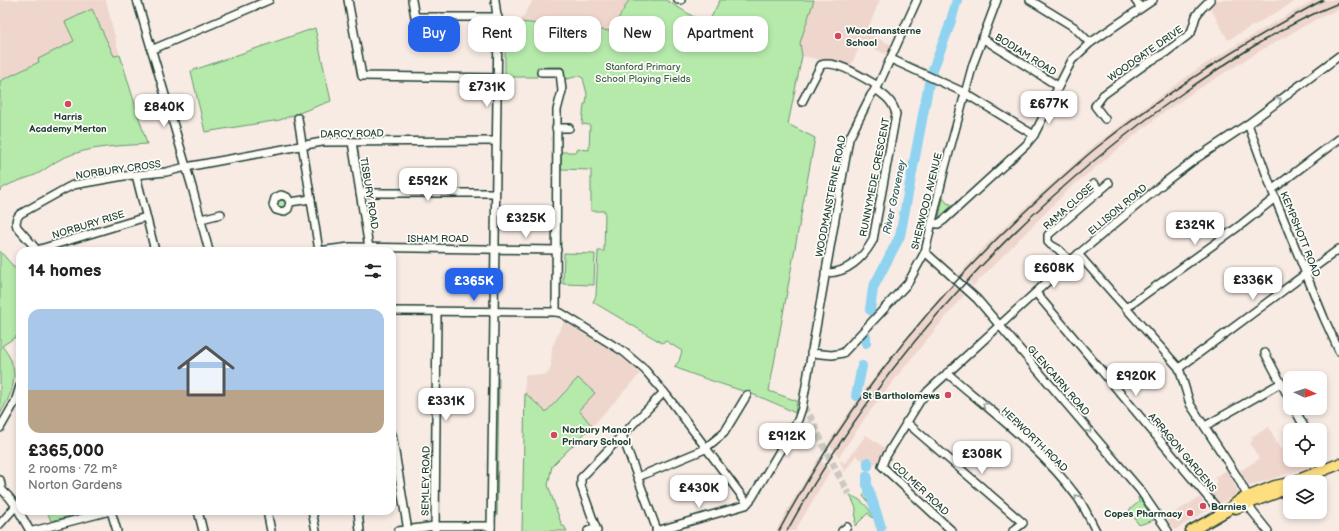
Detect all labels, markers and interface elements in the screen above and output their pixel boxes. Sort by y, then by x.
chip: Buy [408,16,460,52]
chip: Rent [468,16,526,52]
chip: Filters [534,16,601,52]
chip: New [609,16,665,52]
chip: Apartment [673,16,768,52]
street label: WOODGATE DRIVE [1106,23,1186,84]
place label: Woodmansterne School [846,25,921,49]
marker: Woodmansterne School [833,31,843,41]
street label: BODIAM ROAD [993,31,1058,79]
park label: Stanford Primary School Playing Fields [595,61,691,85]
pin: £731K [459,74,515,108]
text: £731K [468,79,506,95]
pin: £677K [1021,91,1077,125]
pin: £840K [136,94,192,128]
text: £677K [1029,96,1069,112]
one-way arrow [1275,98,1282,105]
marker: Harris Academy Merton [63,99,73,109]
text: £840K [144,99,184,115]
place label: Harris Academy Merton [28,111,107,135]
street label: RUNNYMEDE CRESCENT [858,117,892,238]
street label: DARCY ROAD [320,127,384,141]
street label: WOODMANSTERNE ROAD [813,134,849,258]
street label: SHERWOOD AVENUE [909,151,945,251]
street label: TISBURY ROAD [357,156,381,230]
street label: NORBURY CROSS [75,158,162,182]
water label: River Graveney [880,158,909,235]
pin: £592K [400,168,456,202]
text: £592K [408,173,448,189]
street label: RAMA CLOSE [1041,181,1097,232]
street label: ELLISON ROAD [1086,182,1149,238]
street label: KEMPSHOTT ROAD [1277,190,1323,279]
pin: £325K [498,205,554,239]
street label: NORBURY RISE [51,208,126,242]
text: £325K [506,210,546,226]
pin: £329K [1167,212,1223,246]
text: £329K [1175,217,1215,233]
street label: ISHAM ROAD [407,233,469,245]
pin: £608K [1026,255,1082,289]
icon: filters [362,260,384,282]
text: £608K [1034,260,1074,276]
text: 14 homes [28,261,101,281]
pin: £336K [1225,267,1281,301]
pin: £365K [446,268,502,302]
text: £336K [1233,272,1273,288]
text: £365K [454,273,494,289]
icon: home [170,335,242,407]
street label: GLENCAIRN ROAD [1025,343,1092,418]
pin: £920K [1108,363,1164,397]
text: £920K [1116,368,1156,384]
north arrow [1283,371,1327,415]
map controls [1283,371,1327,519]
pin: £331K [418,388,474,422]
place label: St Bartholomews [862,390,940,402]
marker: St Bartholomews [943,390,953,400]
text: £331K [427,393,465,409]
one-way arrow [982,403,990,410]
street label: HEPWORTH ROAD [999,405,1070,474]
street label: ARRAGON GARDENS [1146,411,1219,495]
pin: £912K [759,423,815,457]
button: locate [1283,423,1327,467]
place label: Norbury Manor Primary School [562,424,632,448]
one-way arrow [1084,425,1091,432]
text: £912K [768,428,806,444]
marker: Norbury Manor Primary School [549,430,559,440]
text: £365,000 [28,441,104,461]
pin: £308K [954,441,1010,475]
street label: SEMLEY ROAD [419,446,433,516]
text: £308K [962,446,1002,462]
street label: COLMER ROAD [889,459,951,518]
text: 2 rooms · 72 m² [28,461,118,477]
pin: £430K [671,475,727,509]
button: layers [1283,475,1327,519]
text: Norton Gardens [28,477,122,493]
text: £430K [679,480,719,496]
one-way arrow [1074,494,1082,501]
marker: Barnies [1198,501,1208,511]
place label: Barnies [1211,501,1247,513]
place label: Copes Pharmacy [1104,508,1182,520]
marker: Copes Pharmacy [1185,508,1195,518]

